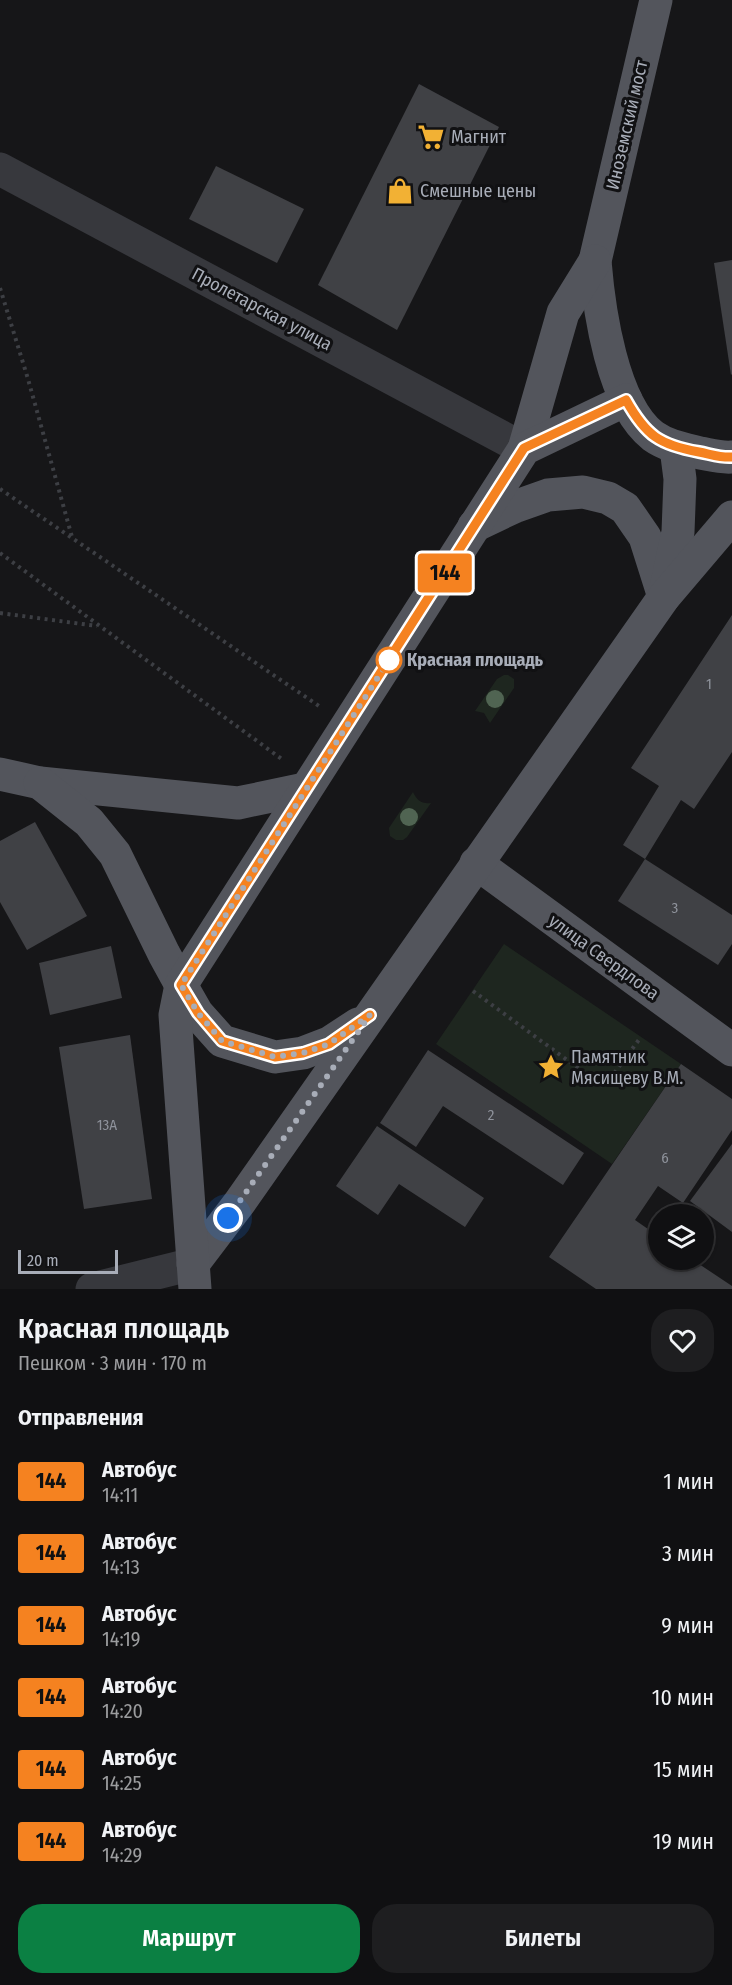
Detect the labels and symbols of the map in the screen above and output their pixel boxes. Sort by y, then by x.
street label: Иноземский мост [601,57,653,192]
supermarket icon: Магнит [416,122,446,152]
place label: Магнит [451,126,507,148]
shop icon: Смешные цены [385,176,415,206]
place label: Смешные цены [420,180,536,202]
street label: Пролетарская улица [188,263,336,355]
line badge: 144 [410,554,480,592]
marker: Красная площадь [376,647,402,673]
place label: Красная площадь [407,649,544,671]
house number: 1 [706,675,712,693]
house number: 3 [672,899,679,917]
street label: улица Свердлова [545,910,664,1005]
place label: Памятник Мясищеву В.М. [571,1046,683,1089]
place icon: Памятник Мясищеву В.М. [536,1052,566,1082]
house number: 2 [488,1106,495,1124]
house number: 13А [97,1116,117,1134]
house number: 6 [661,1149,669,1167]
your location [213,1203,243,1233]
scale bar [18,1247,118,1274]

